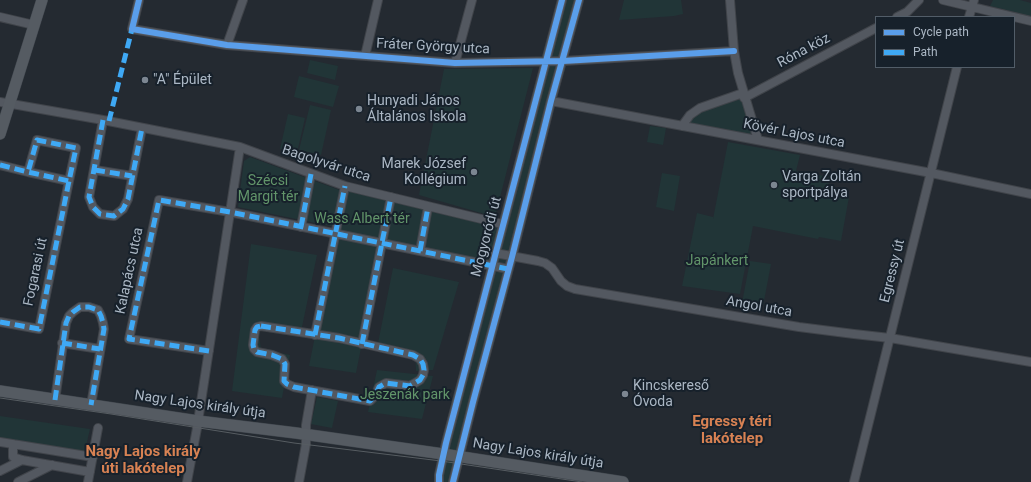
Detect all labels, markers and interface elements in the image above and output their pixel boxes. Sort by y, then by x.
legend [875,16,1015,68]
text: Cycle path [913,25,969,39]
street label: Róna köz [775,30,833,72]
street label: Fráter György utca [376,36,490,58]
text: Path [913,45,938,59]
place label: "A" Épület [153,72,212,88]
marker: "A" Épület [140,75,150,85]
place label: Hunyadi János Általános Iskola [367,93,466,126]
marker: Hunyadi János Általános Iskola [354,104,364,114]
street label: Kövér Lajos utca [742,116,846,152]
street label: Bagolyvár utca [280,142,372,186]
place label: Marek József Kollégium [381,156,466,188]
marker: Marek József Kollégium [469,167,479,177]
place label: Varga Zoltán sportpálya [782,169,861,202]
park label: Szécsi Margit tér [238,173,298,206]
marker: Varga Zoltán sportpálya [769,180,779,190]
street label: Mogyoródi út [468,195,506,279]
park label: Wass Albert tér [314,211,410,227]
street label: Kalapács utca [113,226,147,316]
street label: Fogarasi út [21,236,51,308]
street label: Egressy út [877,238,909,304]
park label: Japánkert [686,253,748,269]
street label: Angol utca [725,293,793,321]
place label: Kincskereső Óvoda [633,378,709,410]
street label: Nagy Lajos király útja [133,387,267,423]
park label: Jeszenák park [360,387,450,403]
marker: Kincskereső Óvoda [620,389,630,399]
district label: Egressy téri lakótelep [692,413,772,448]
street label: Nagy Lajos király útja [471,435,605,473]
district label: Nagy Lajos király úti lakótelep [85,443,201,478]

